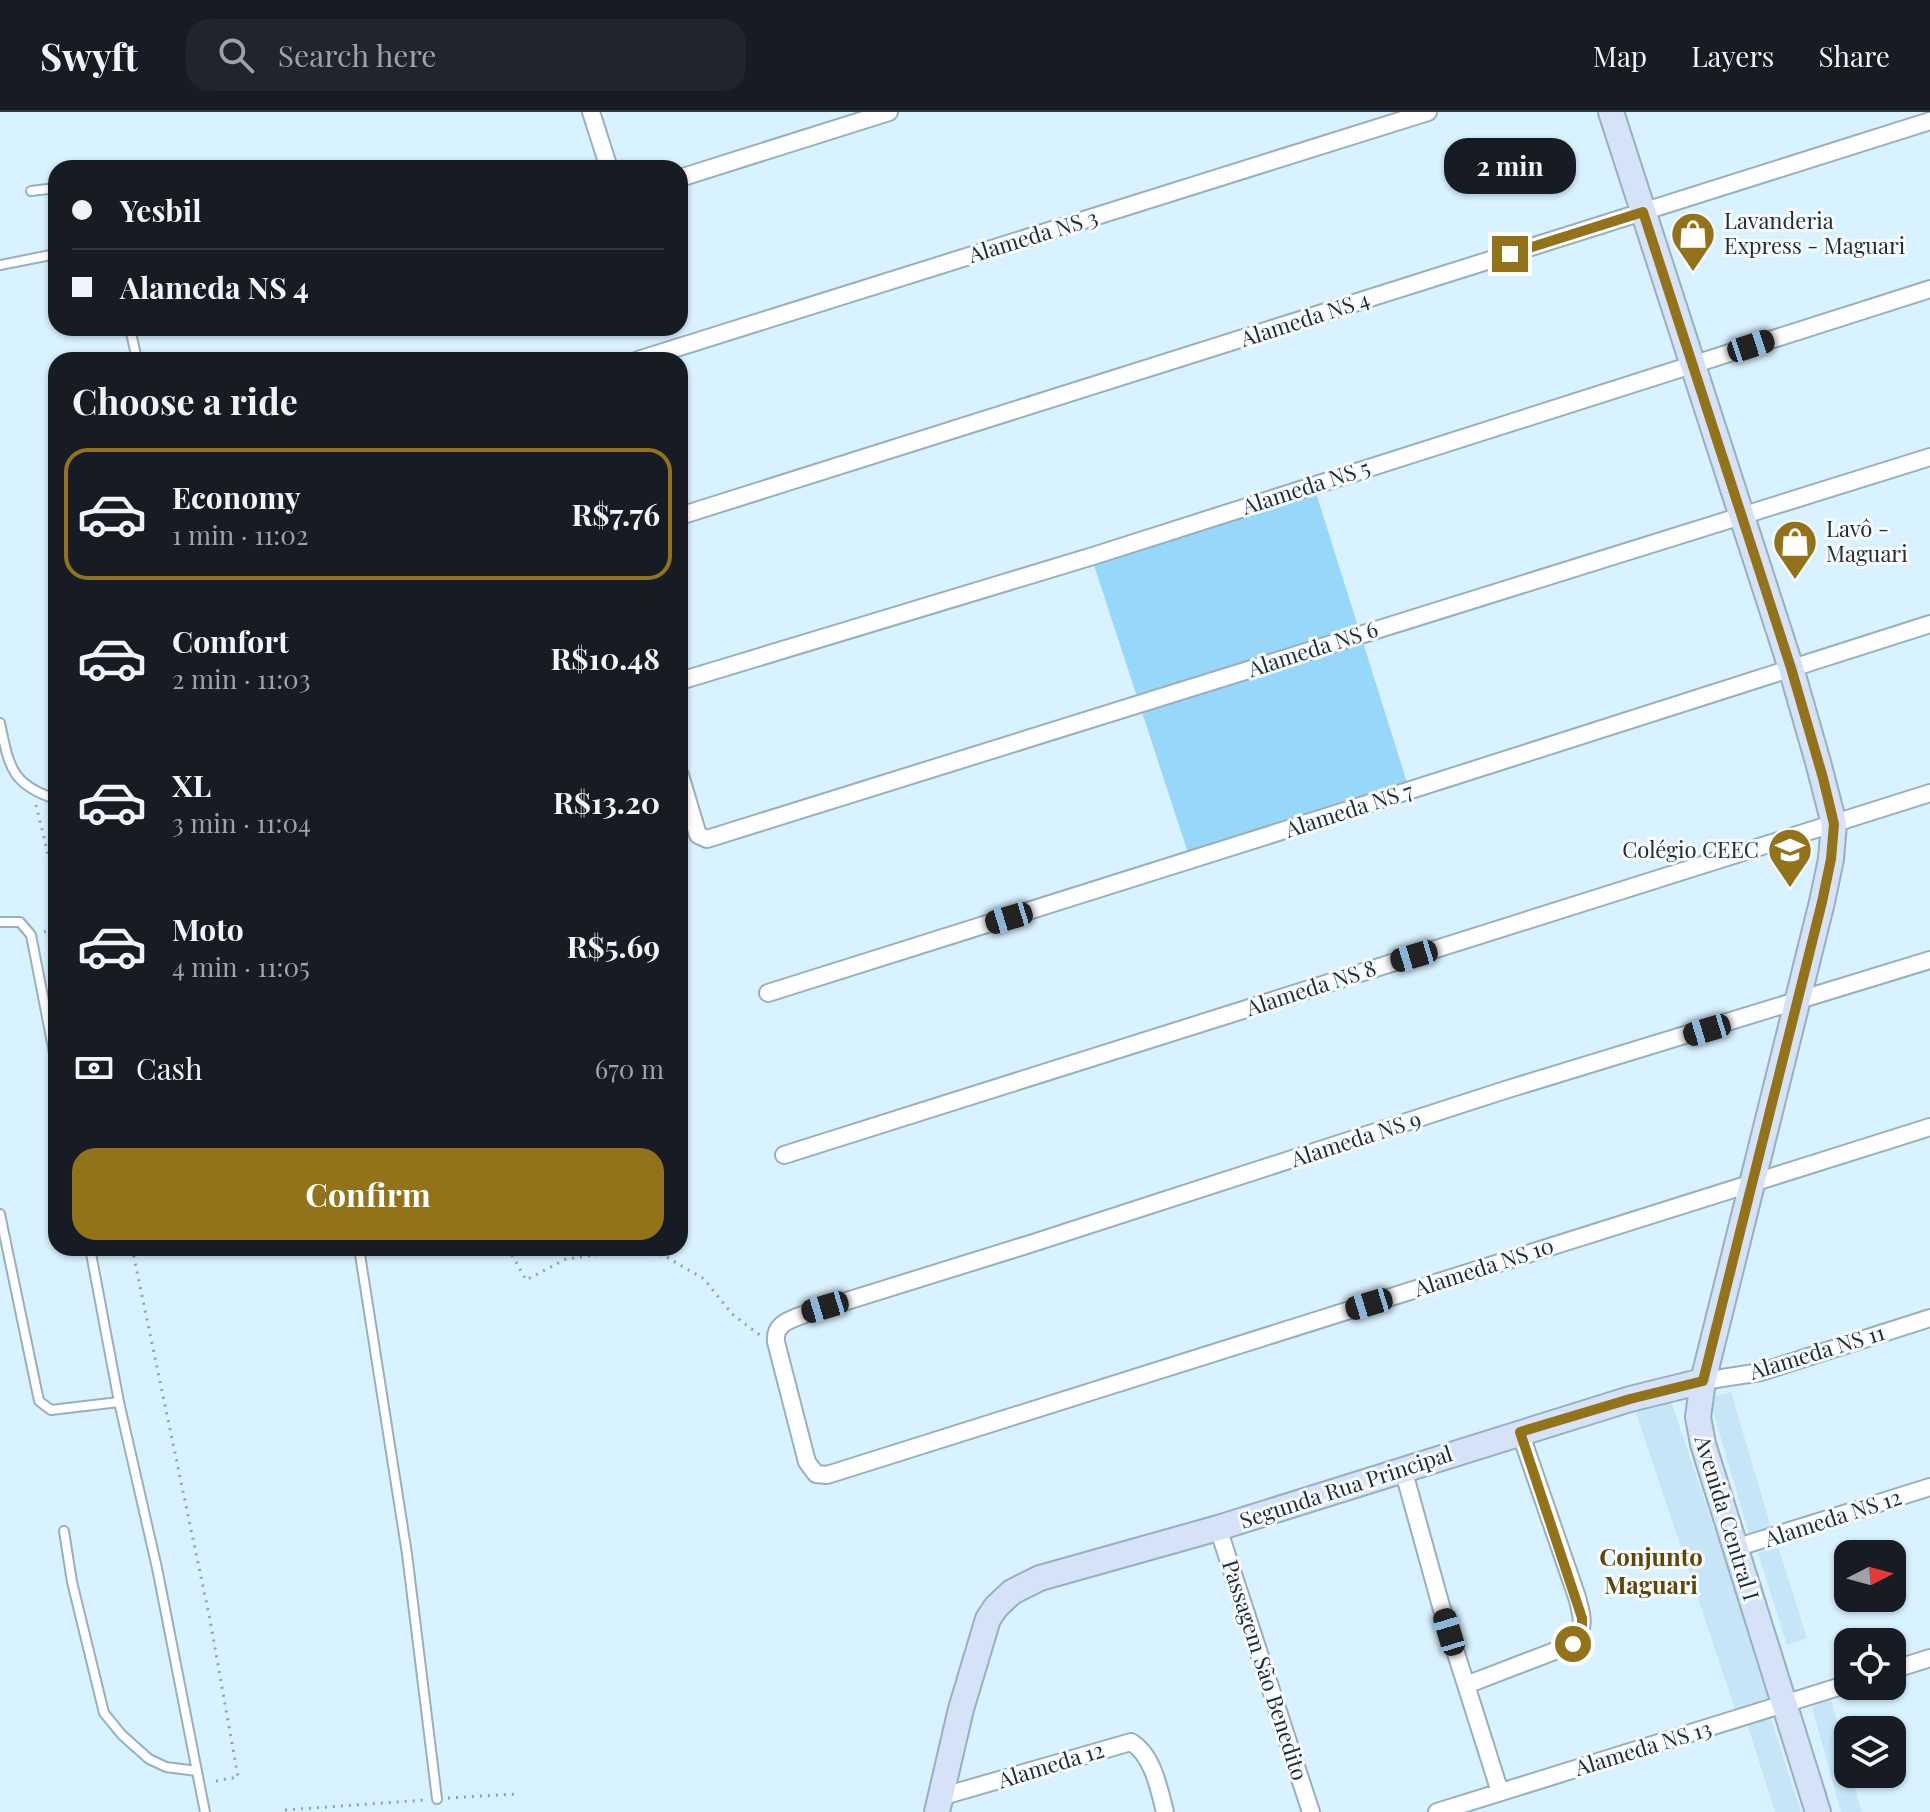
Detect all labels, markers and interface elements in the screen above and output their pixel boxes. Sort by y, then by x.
search box [186,19,746,91]
text: Swyft [40,30,138,81]
icon: search [214,33,258,77]
text: Search here [278,35,436,75]
text: Map [1593,37,1647,74]
text: Layers [1691,37,1774,74]
text: Share [1818,37,1890,74]
callout: 2 min [1444,138,1576,194]
text: 2 min [1476,148,1544,183]
text: Yesbil [120,190,202,230]
street label: Alameda NS 3 [964,201,1101,269]
place label: Lavanderia Express - Maguari [1724,205,1905,260]
shop icon: Lavanderia Express - Maguari [1669,210,1717,273]
route end [1492,236,1528,272]
text: Alameda NS 4 [120,267,309,307]
street label: Alameda NS 4 [1235,283,1373,353]
car [1724,327,1778,365]
text: Choose a ride [72,376,298,424]
street label: Alameda NS 5 [1237,451,1373,521]
text: Economy [172,477,301,517]
icon: car [76,478,148,550]
text: R$7.76 [571,494,660,534]
place label: Lavô - Maguari [1826,513,1908,568]
text: 1 min · 11:02 [172,517,308,552]
shop icon: Lavô - Maguari [1771,518,1819,581]
street label: Alameda NS 6 [1243,613,1382,683]
text: Comfort [172,621,289,661]
icon: car [76,622,148,694]
text: R$10.48 [550,638,660,678]
text: 2 min · 11:03 [172,661,310,696]
text: XL [172,765,211,805]
icon: car [76,766,148,838]
street label: Alameda NS 7 [1280,774,1416,844]
text: R$13.20 [553,782,660,822]
text: 3 min · 11:04 [172,805,311,840]
school or university icon: Colégio CEEC [1766,826,1814,889]
place label: Colégio CEEC [1622,834,1759,864]
car [983,900,1035,936]
text: Moto [172,909,244,949]
icon: car [76,910,148,982]
text: R$5.69 [567,926,660,966]
car [1388,938,1440,974]
text: 4 min · 11:05 [172,949,310,984]
street label: Alameda NS 8 [1241,952,1380,1022]
car [1681,1012,1733,1048]
icon: cash [72,1046,116,1090]
text: Cash [136,1048,203,1088]
text: 670 m [595,1051,664,1086]
street label: Alameda NS 9 [1286,1103,1424,1173]
button: Confirm [72,1148,664,1240]
street label: Alameda NS 10 [1409,1229,1557,1303]
car [1343,1286,1395,1322]
car [799,1289,851,1325]
street label: Alameda NS 11 [1744,1316,1888,1386]
street label: Avenida Central I [1688,1430,1767,1604]
street label: Segunda Rua Principal [1235,1437,1456,1535]
street label: Alameda NS 12 [1759,1481,1905,1554]
district label: Conjunto Maguari [1599,1540,1703,1600]
north arrow [1834,1540,1906,1612]
map controls [1834,1540,1906,1788]
street label: Passagem São Benedito [1216,1555,1316,1784]
car [1431,1606,1467,1658]
route start [1555,1626,1591,1662]
button: locate [1834,1628,1906,1700]
street label: Alameda NS 13 [1570,1712,1715,1782]
button: layers [1834,1716,1906,1788]
street label: Alameda 12 [993,1734,1107,1795]

